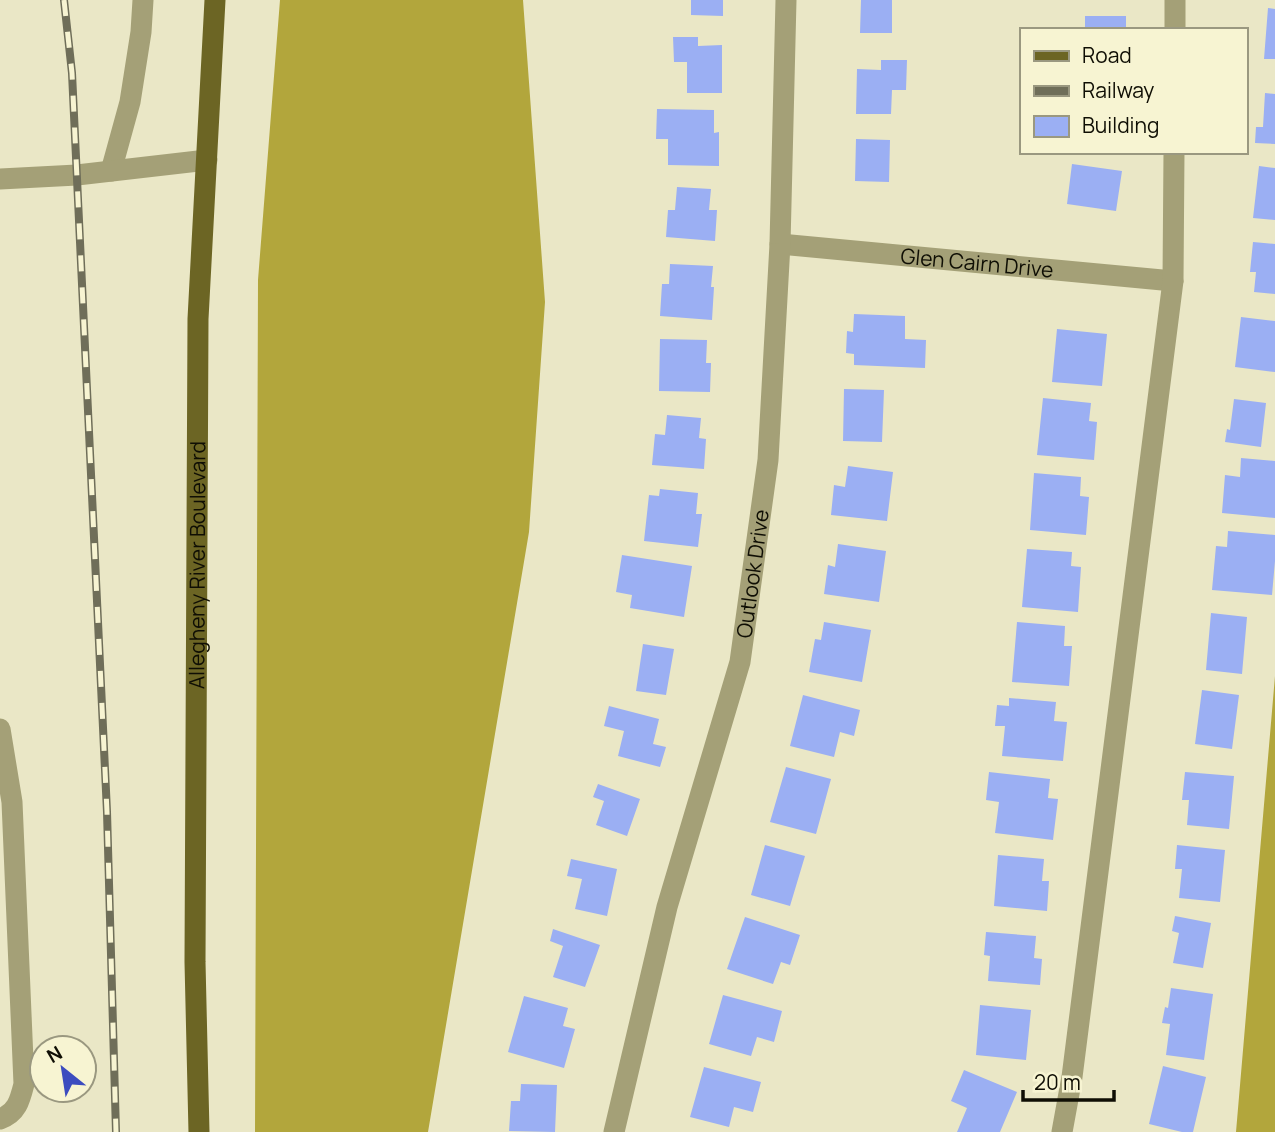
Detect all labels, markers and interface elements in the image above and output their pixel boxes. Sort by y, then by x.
legend [1020,28,1247,154]
text: Road [1082,41,1132,69]
text: Railway [1082,76,1154,104]
text: Building [1082,111,1159,139]
street label: Glen Cairn Drive [899,241,1055,284]
street label: Allegheny River Boulevard [182,441,211,689]
street label: Outlook Drive [729,508,775,640]
north arrow [28,1034,98,1104]
text: N [42,1040,67,1069]
scale bar [1023,1058,1114,1102]
text: 20 m [1034,1068,1081,1096]

